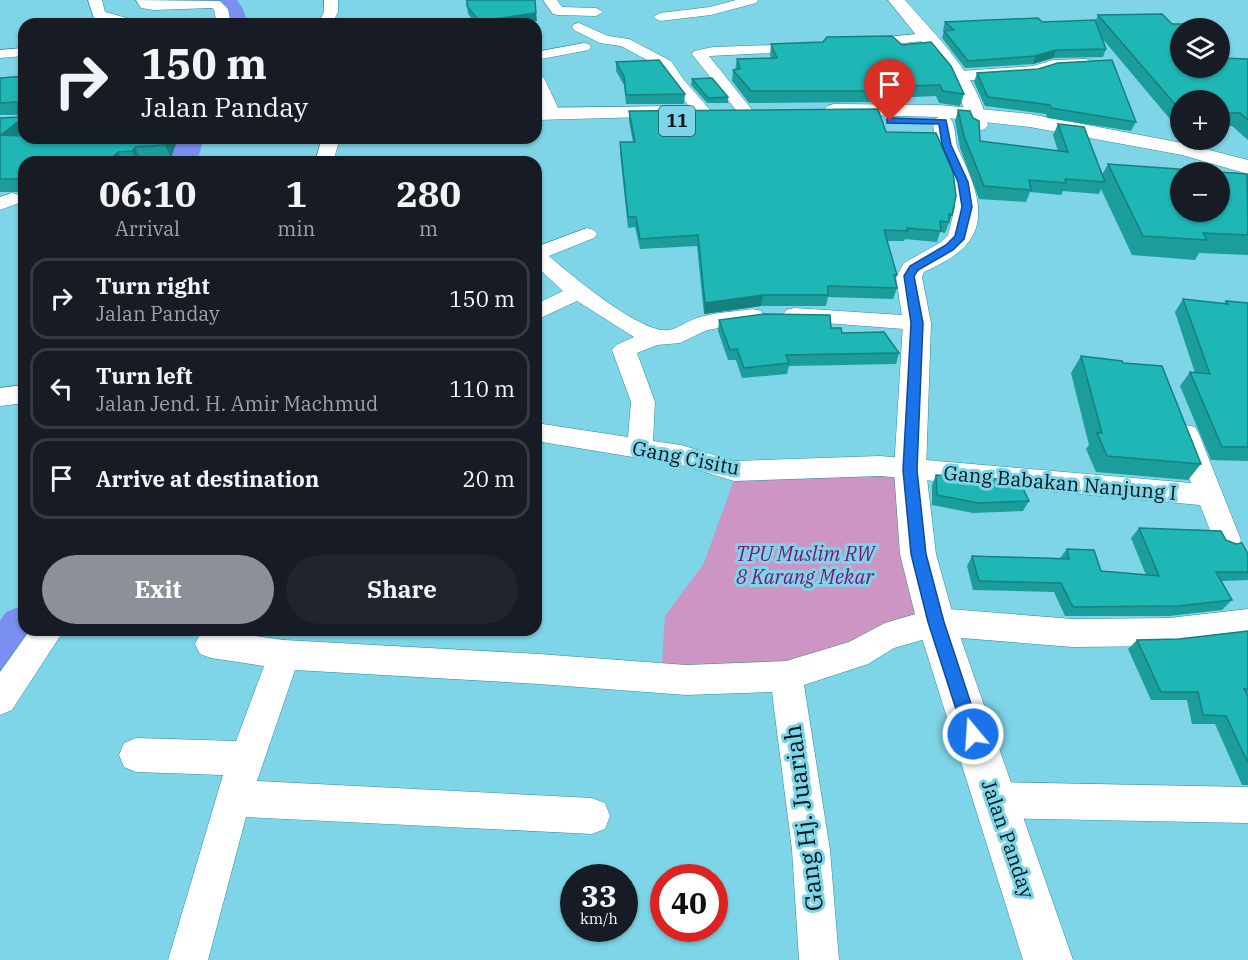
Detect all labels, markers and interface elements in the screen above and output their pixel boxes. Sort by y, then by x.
map controls [1170,18,1230,222]
button: layers [1170,18,1230,78]
text: 150 m [141,36,267,91]
icon: right [42,42,120,120]
pin [864,59,915,121]
icon: arrive [873,68,906,101]
text: Jalan Panday [141,89,308,124]
button: + [1170,90,1230,150]
road number: 11 [659,106,695,136]
button: − [1170,162,1230,222]
text: 06:10 [99,170,196,217]
text: 1 [285,170,307,217]
text: 280 [396,170,461,217]
text: Arrival [115,215,180,242]
text: min [277,215,315,242]
text: m [419,215,438,242]
text: Turn right [96,271,210,300]
icon: right [45,282,78,315]
text: 150 m [449,284,515,313]
text: Jalan Panday [96,300,220,327]
text: Turn left [96,361,192,390]
icon: left [45,372,78,405]
text: 110 m [449,374,515,403]
text: Jalan Jend. H. Amir Machmud [96,390,378,417]
street label: Gang Cisitu [630,434,742,481]
street label: Gang Babakan Nanjung I [942,459,1178,506]
icon: arrive [45,462,78,495]
text: Arrive at destination [96,464,319,493]
text: 20 m [463,464,515,493]
park label: TPU Muslim RW 8 Karang Mekar [736,540,877,590]
button: Exit [42,555,274,624]
button: Share [286,555,518,624]
position arrow [941,702,1005,766]
street label: Gang Hj. Juariah [776,723,830,913]
street label: Jalan Panday [976,776,1041,902]
speed limit sign: 40 [650,864,728,942]
text: 33 [581,876,617,915]
text: km/h [580,909,618,928]

